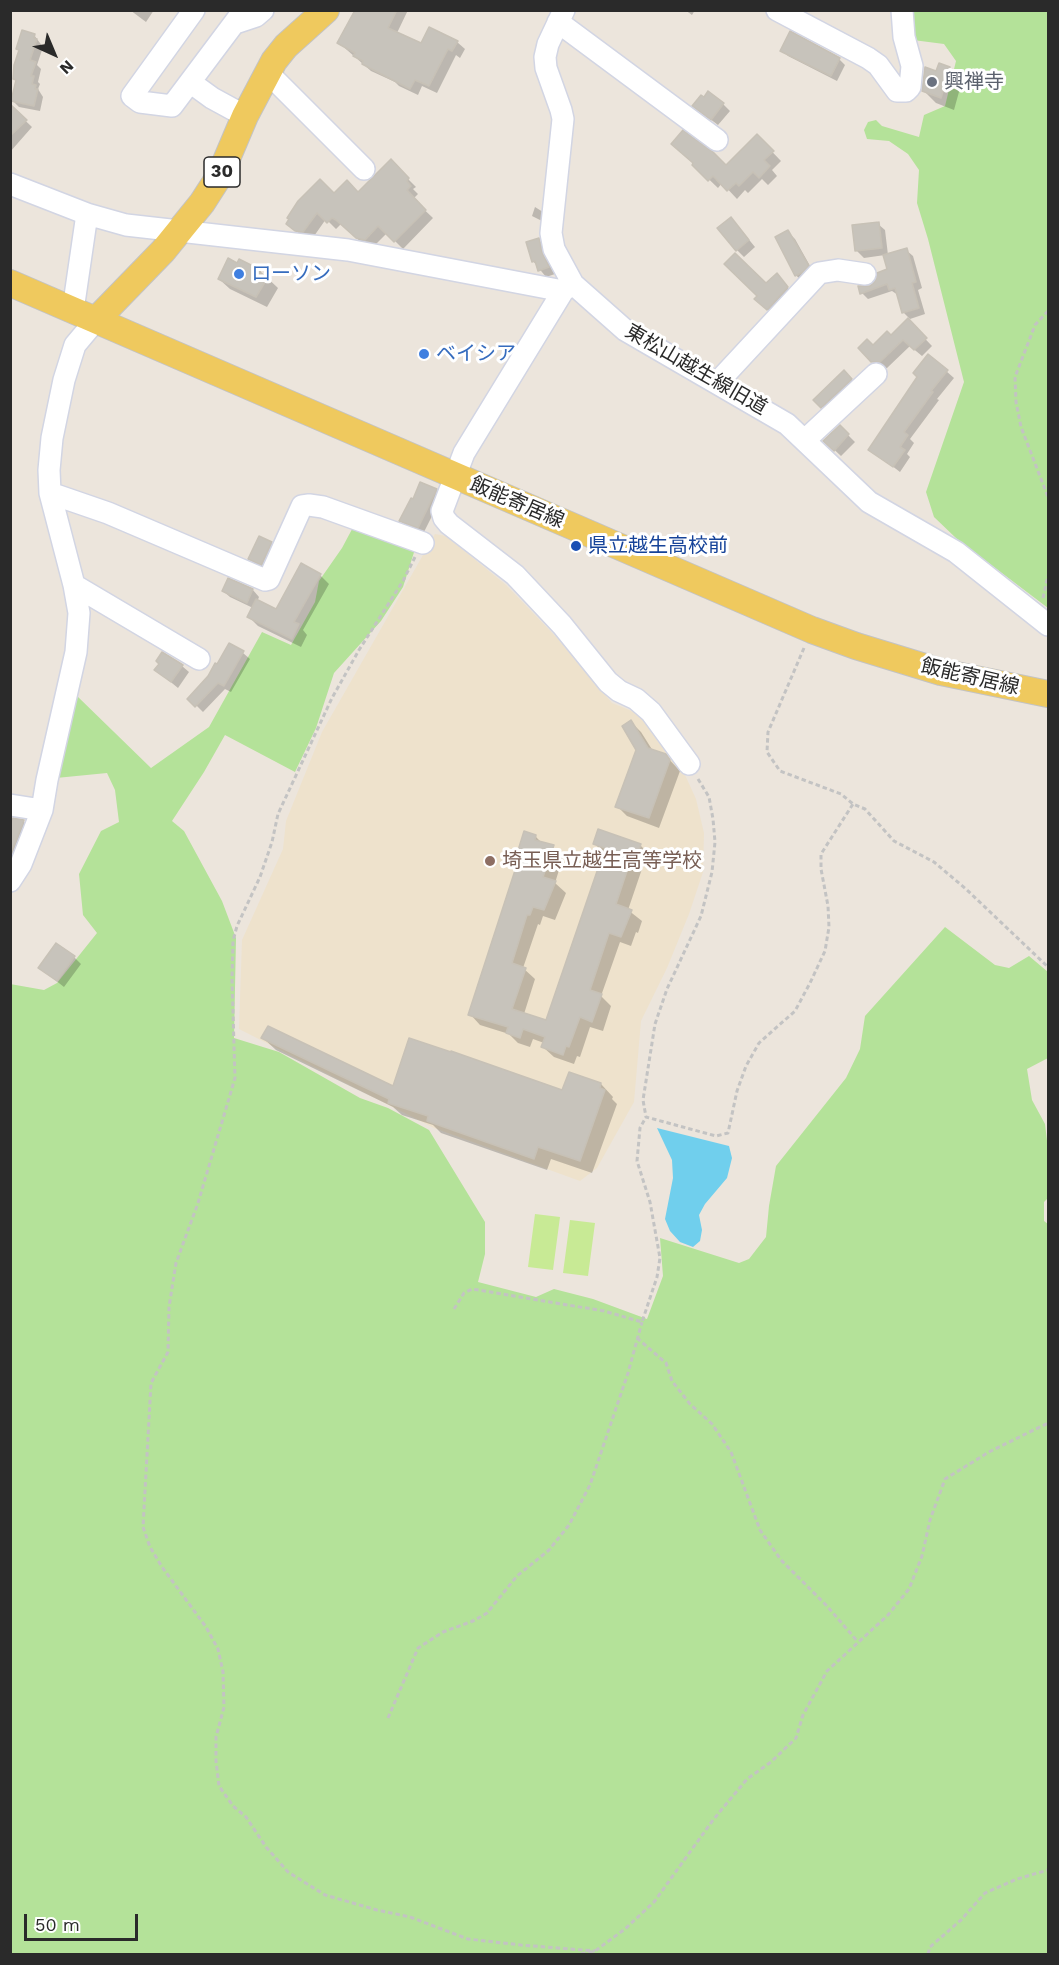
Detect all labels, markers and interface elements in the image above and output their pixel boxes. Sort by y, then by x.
north arrow [24,24,84,84]
text: N [56,56,78,78]
place label: 興禅寺 [944,70,1004,94]
marker: 興禅寺 [925,75,939,89]
road number: 30 [204,157,240,187]
place label: ローソン [251,262,331,286]
marker: ローソン [232,267,246,281]
street label: 東松山越生線旧道 [621,320,771,420]
place label: ベイシア [436,342,516,366]
marker: ベイシア [417,347,431,361]
street label: 飯能寄居線 [466,472,568,534]
place label: 県立越生高校前 [588,534,728,558]
marker: 県立越生高校前 [569,539,583,553]
street label: 飯能寄居線 [919,654,1021,700]
place label: 埼玉県立越生高等学校 [502,849,702,873]
marker: 埼玉県立越生高等学校 [483,854,497,868]
scale bar [27,1902,141,1940]
text: 50 m [35,1914,80,1935]

